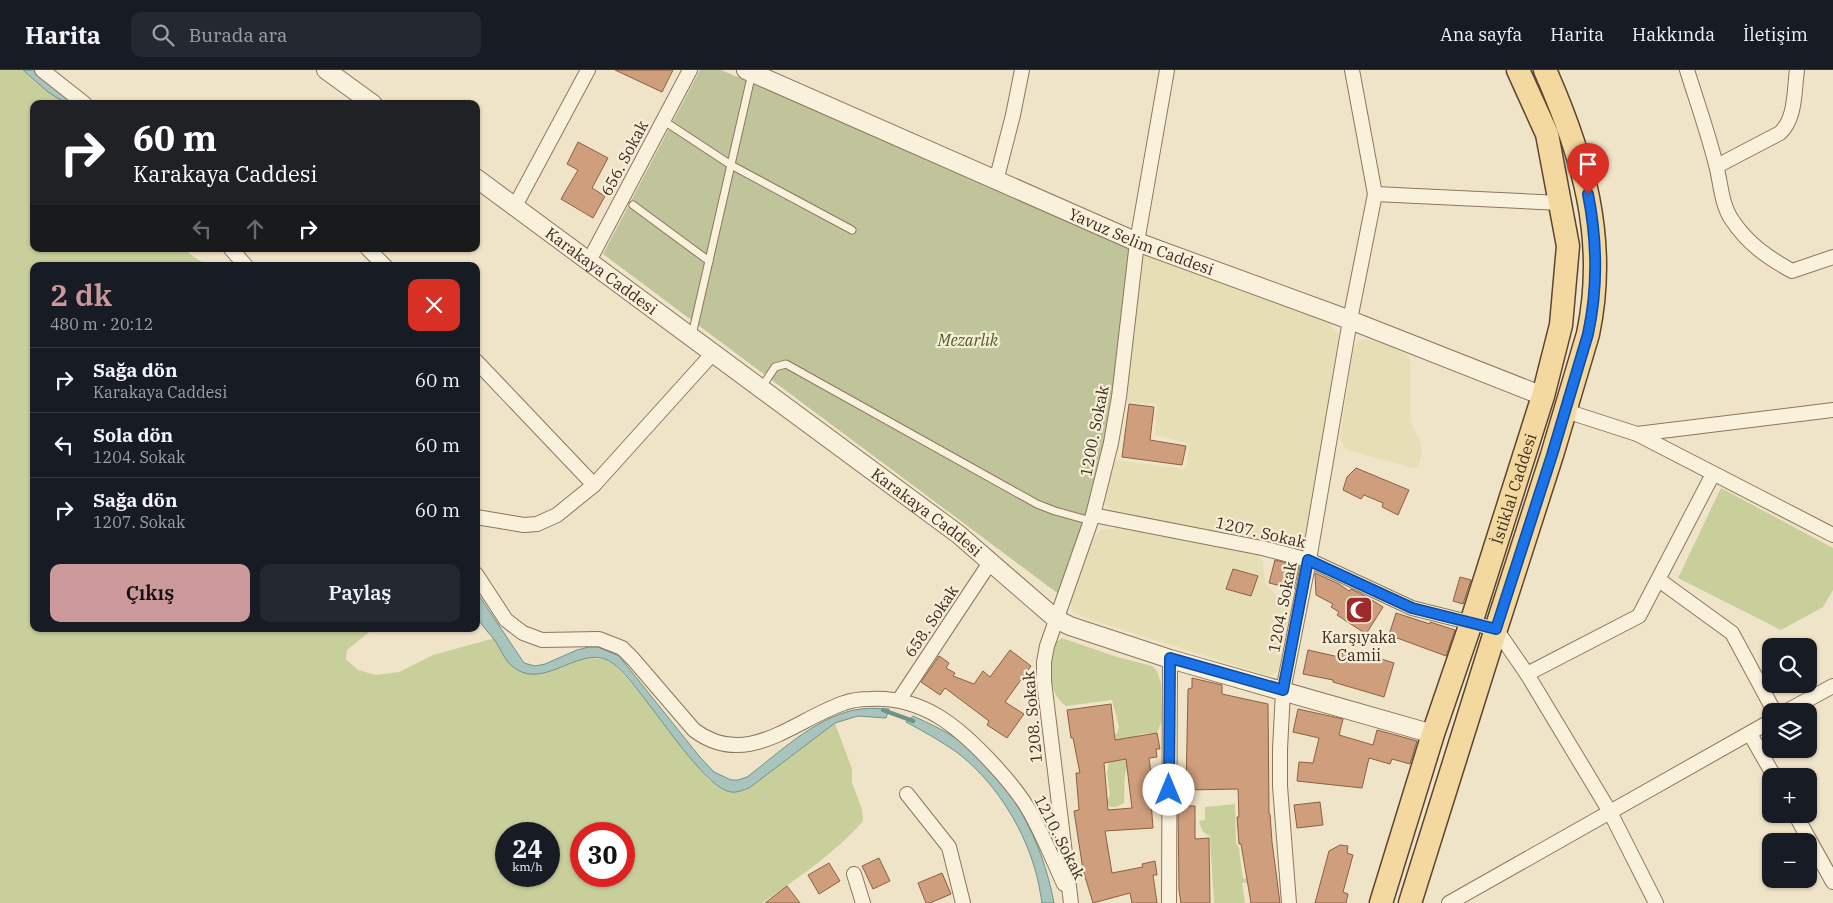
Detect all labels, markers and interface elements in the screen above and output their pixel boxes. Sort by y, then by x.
search box [131,12,481,57]
text: Harita [25,19,101,51]
icon: search [149,21,177,49]
text: Burada ara [189,23,287,47]
text: Ana sayfa [1440,23,1522,46]
text: Harita [1550,23,1604,46]
text: Hakkında [1632,23,1715,46]
text: İletişim [1743,23,1808,46]
text: 60 m [133,115,217,161]
street label: 656. Sokak [596,116,653,199]
icon: right [50,120,115,185]
pin [1567,143,1609,194]
icon: arrive [1574,150,1602,178]
text: Karakaya Caddesi [133,159,318,188]
street label: Yavuz Selim Caddesi [1066,203,1217,279]
icon: left [188,215,216,243]
icon: ahead [241,215,269,243]
icon: right [294,215,322,243]
street label: Karakaya Caddesi [542,223,661,319]
text: 2 dk [50,275,112,314]
button: close [408,279,460,331]
text: 480 m · 20:12 [50,314,153,334]
park label: Mezarlık [937,330,999,350]
text: Sağa dön [93,358,177,382]
icon: right [50,366,78,394]
text: 60 m [415,368,460,392]
text: Karakaya Caddesi [93,382,227,402]
street label: 1200. Sokak [1075,383,1113,478]
text: Sola dön [93,423,173,447]
icon: left [50,431,78,459]
street label: İstiklal Caddesi [1487,431,1541,547]
text: 60 m [415,433,460,457]
text: 1204. Sokak [93,447,185,467]
street label: Karakaya Caddesi [867,463,986,561]
text: Sağa dön [93,488,177,512]
icon: right [50,496,78,524]
text: 60 m [415,498,460,522]
text: 1207. Sokak [93,512,185,532]
street label: 1207. Sokak [1214,512,1309,552]
street label: 1204. Sokak [1263,559,1301,654]
button: Çıkış [50,564,250,622]
button: Paylaş [260,564,460,622]
street label: 658. Sokak [900,581,963,661]
mosque icon: Karşıyaka Camii [1344,595,1374,625]
place label: Karşıyaka Camii [1322,627,1397,665]
map controls [1762,638,1817,888]
button: search [1762,638,1817,693]
street label: 1208. Sokak [1018,670,1046,764]
button: layers [1762,703,1817,758]
position arrow [1142,763,1194,815]
button: + [1762,768,1817,823]
street label: 1210. Sokak [1030,791,1090,883]
speed limit sign: 30 [570,822,635,887]
text: 24 [512,832,543,865]
button: − [1762,833,1817,888]
text: km/h [512,859,543,874]

